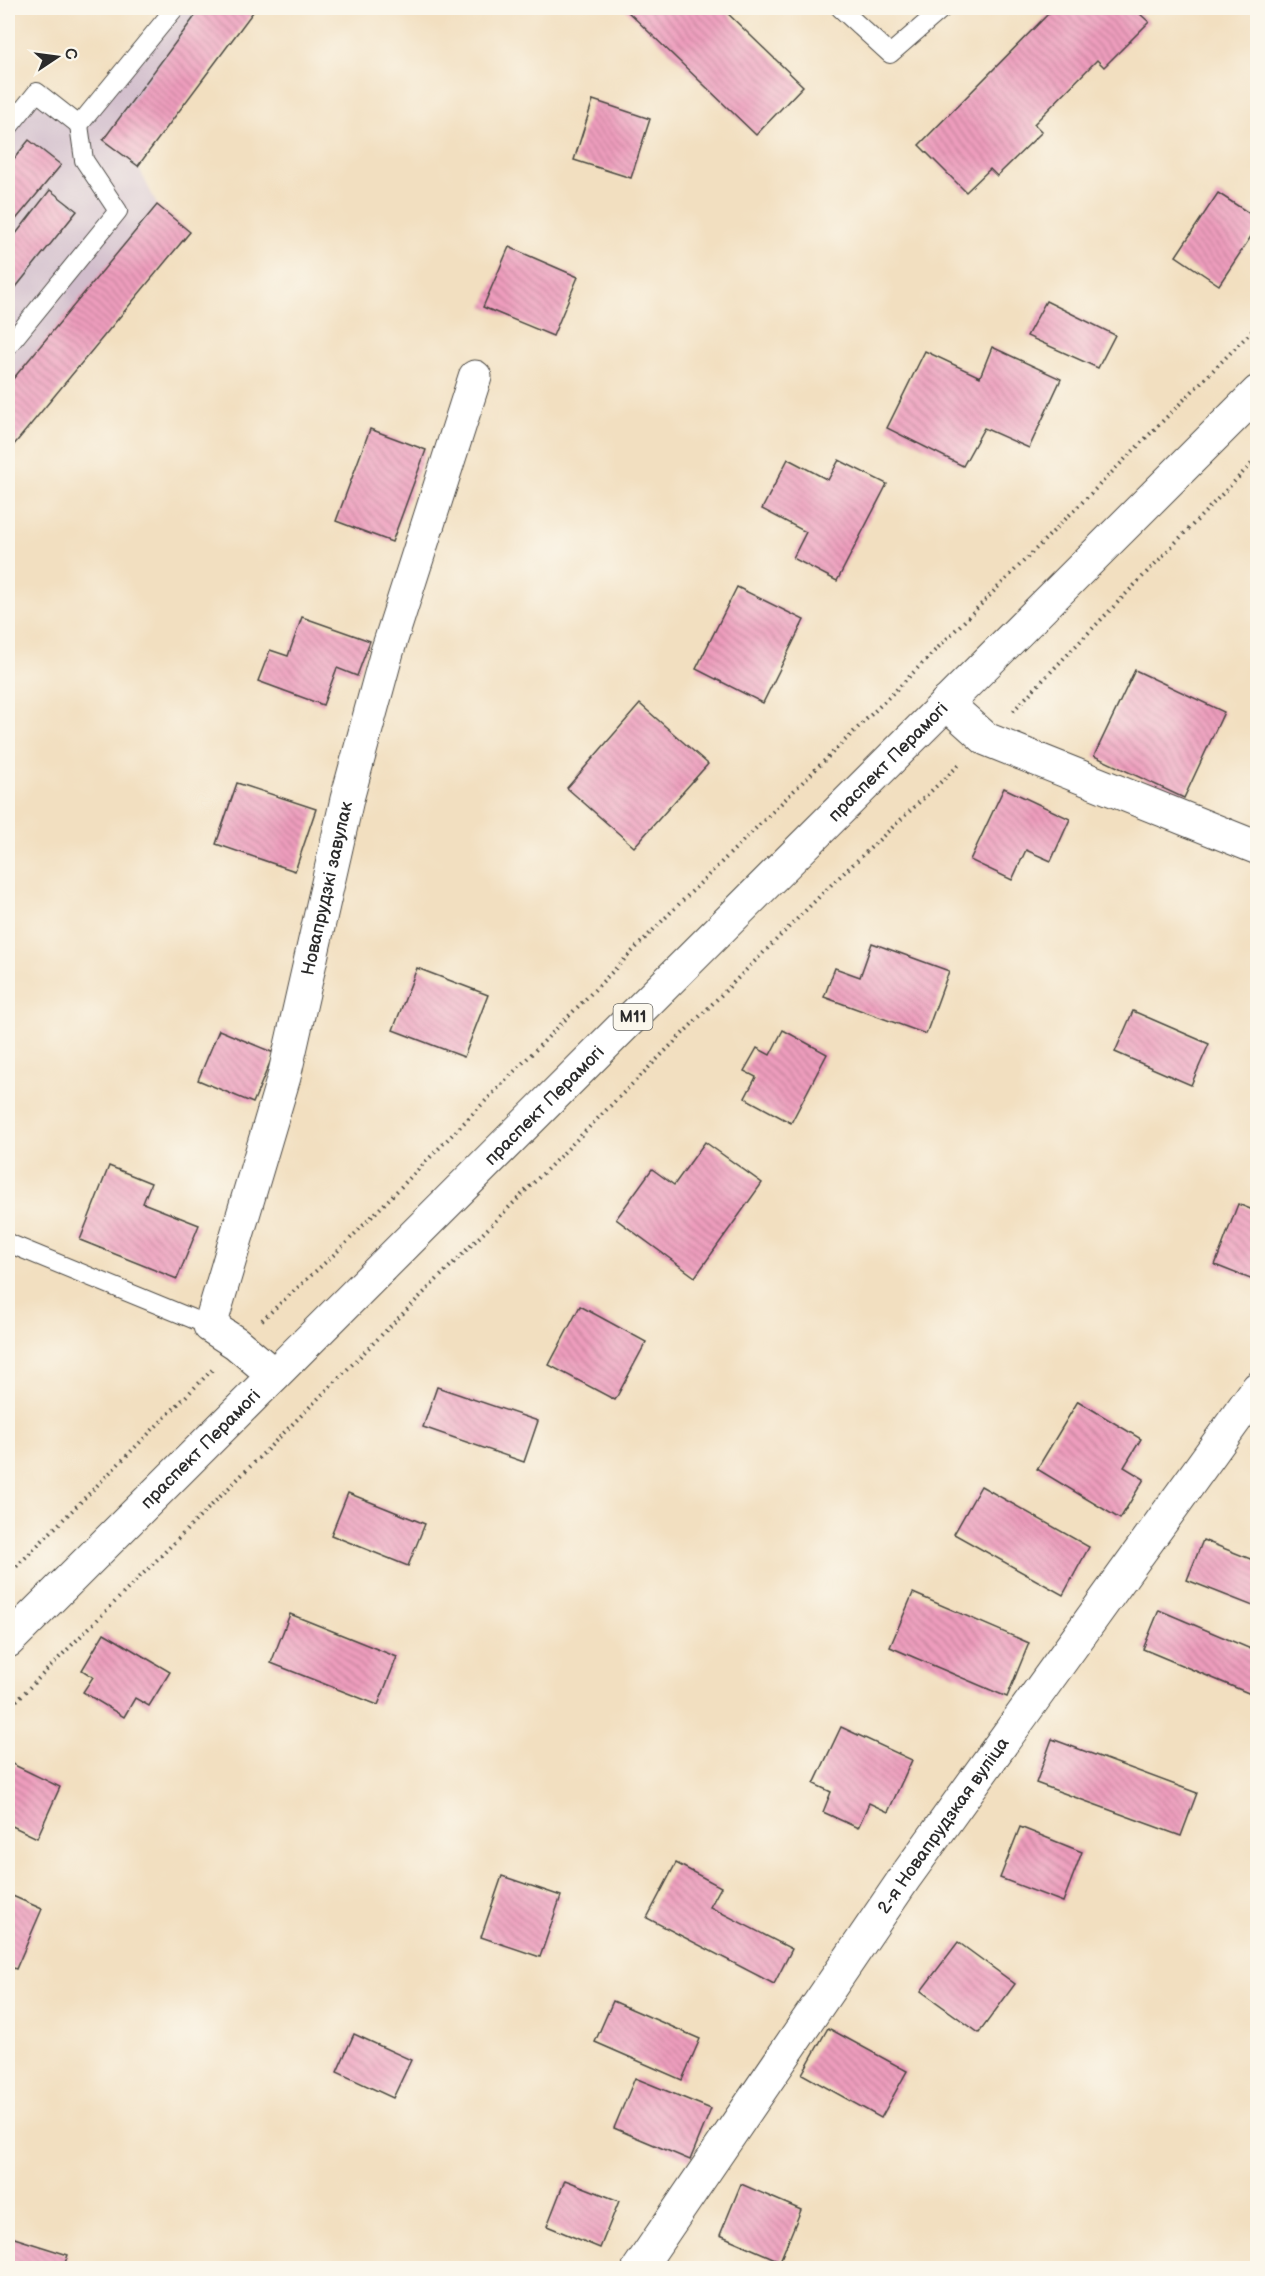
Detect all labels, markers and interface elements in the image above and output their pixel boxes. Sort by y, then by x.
north arrow [27,27,87,87]
text: С [60,46,81,62]
street label: праспект Перамогі [824,698,952,826]
street label: Новапрудзкі завулак [297,799,357,977]
road number: М11 [614,1004,652,1030]
street label: праспект Перамогі [480,1041,608,1169]
street label: праспект Перамогі [136,1385,265,1513]
street label: 2-я Новапрудзкая вуліца [873,1733,1013,1918]

